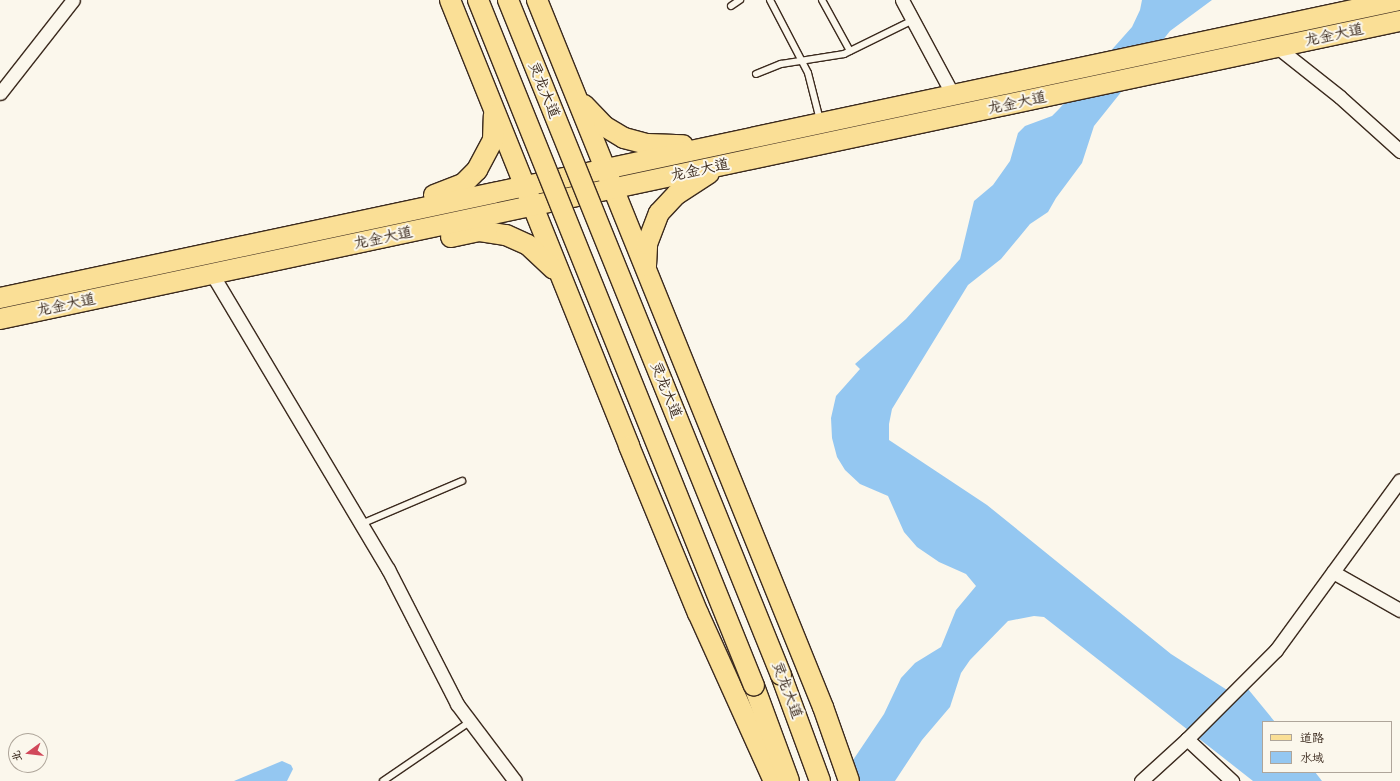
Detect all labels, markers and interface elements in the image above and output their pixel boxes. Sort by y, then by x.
street label: 龙金大道 [1303,20,1365,50]
street label: 灵龙大道 [524,59,564,121]
street label: 龙金大道 [986,88,1048,118]
street label: 龙金大道 [669,155,731,185]
street label: 龙金大道 [352,223,414,253]
street label: 龙金大道 [35,290,97,320]
street label: 灵龙大道 [646,359,686,421]
street label: 灵龙大道 [768,659,806,721]
legend [1262,721,1392,773]
text: 道路 [1300,731,1324,745]
north arrow [8,733,48,773]
text: 北 [9,749,25,763]
text: 水域 [1300,751,1324,765]

